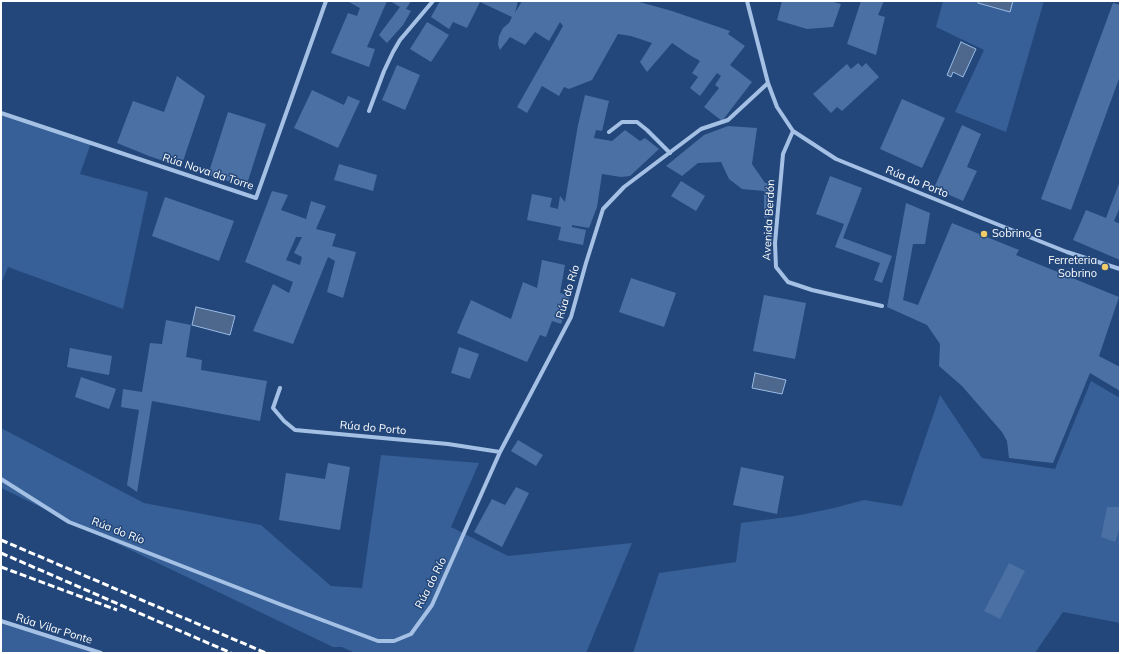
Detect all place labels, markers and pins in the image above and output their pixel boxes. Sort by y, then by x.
place label: Sobrino G [992,227,1042,241]
marker: Sobrino G [979,229,989,239]
place label: Ferreteria Sobrino [1048,254,1097,280]
marker: Ferreteria Sobrino [1100,262,1110,272]

